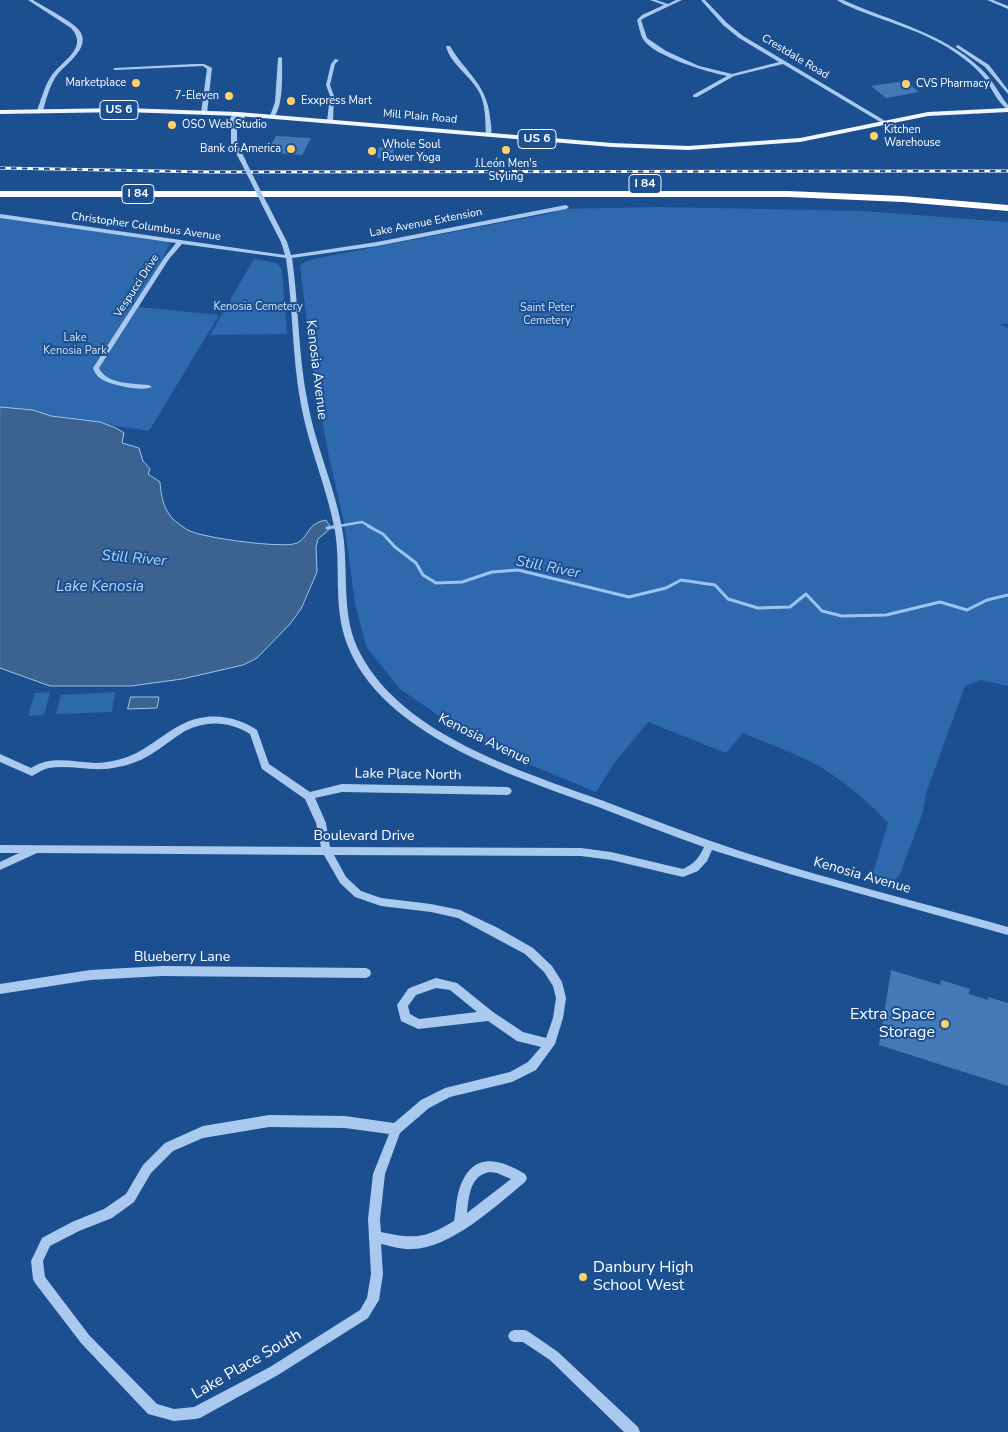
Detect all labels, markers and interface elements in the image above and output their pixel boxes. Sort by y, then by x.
street label: Crestdale Road [759,32,831,82]
place label: Marketplace [65,76,126,90]
marker: Marketplace [130,77,142,89]
place label: CVS Pharmacy [916,77,989,91]
marker: CVS Pharmacy [900,78,912,90]
place label: 7-Eleven [175,89,219,103]
marker: 7-Eleven [223,90,235,102]
place label: Exxpress Mart [301,94,372,108]
marker: Exxpress Mart [285,95,297,107]
road number: US 6 [100,100,138,120]
street label: Mill Plain Road [382,107,458,127]
place label: OSO Web Studio [182,118,267,132]
marker: OSO Web Studio [166,119,178,131]
place label: Kitchen Warehouse [884,123,941,149]
road number: US 6 [518,130,556,148]
marker: Kitchen Warehouse [868,130,880,142]
place label: Whole Soul Power Yoga [382,138,441,164]
place label: Bank of America [200,142,281,156]
marker: Bank of America [285,143,297,155]
marker: J.León Men's Styling [500,144,512,156]
marker: Whole Soul Power Yoga [366,145,378,157]
place label: J.León Men's Styling [475,157,537,183]
road number: I 84 [629,174,661,193]
road number: I 84 [122,184,154,203]
street label: Lake Avenue Extension [369,206,483,240]
street label: Christopher Columbus Avenue [70,210,222,244]
street label: Vespucci Drive [112,252,162,320]
park label: Kenosia Cemetery [213,300,303,314]
park label: Saint Peter Cemetery [520,301,574,327]
street label: Kenosia Avenue [302,319,330,421]
park label: Lake Kenosia Park [43,331,107,357]
water label: Still River [101,547,167,571]
water label: Still River [514,553,582,583]
water label: Lake Kenosia [56,578,144,596]
street label: Kenosia Avenue [435,710,533,770]
street label: Lake Place North [354,766,462,784]
street label: Boulevard Drive [314,829,414,845]
street label: Kenosia Avenue [811,854,913,898]
street label: Blueberry Lane [134,950,230,966]
place label: Extra Space Storage [850,1005,935,1043]
marker: Extra Space Storage [939,1018,951,1030]
place label: Danbury High School West [593,1258,694,1296]
marker: Danbury High School West [577,1271,589,1283]
street label: Lake Place South [189,1326,305,1404]

